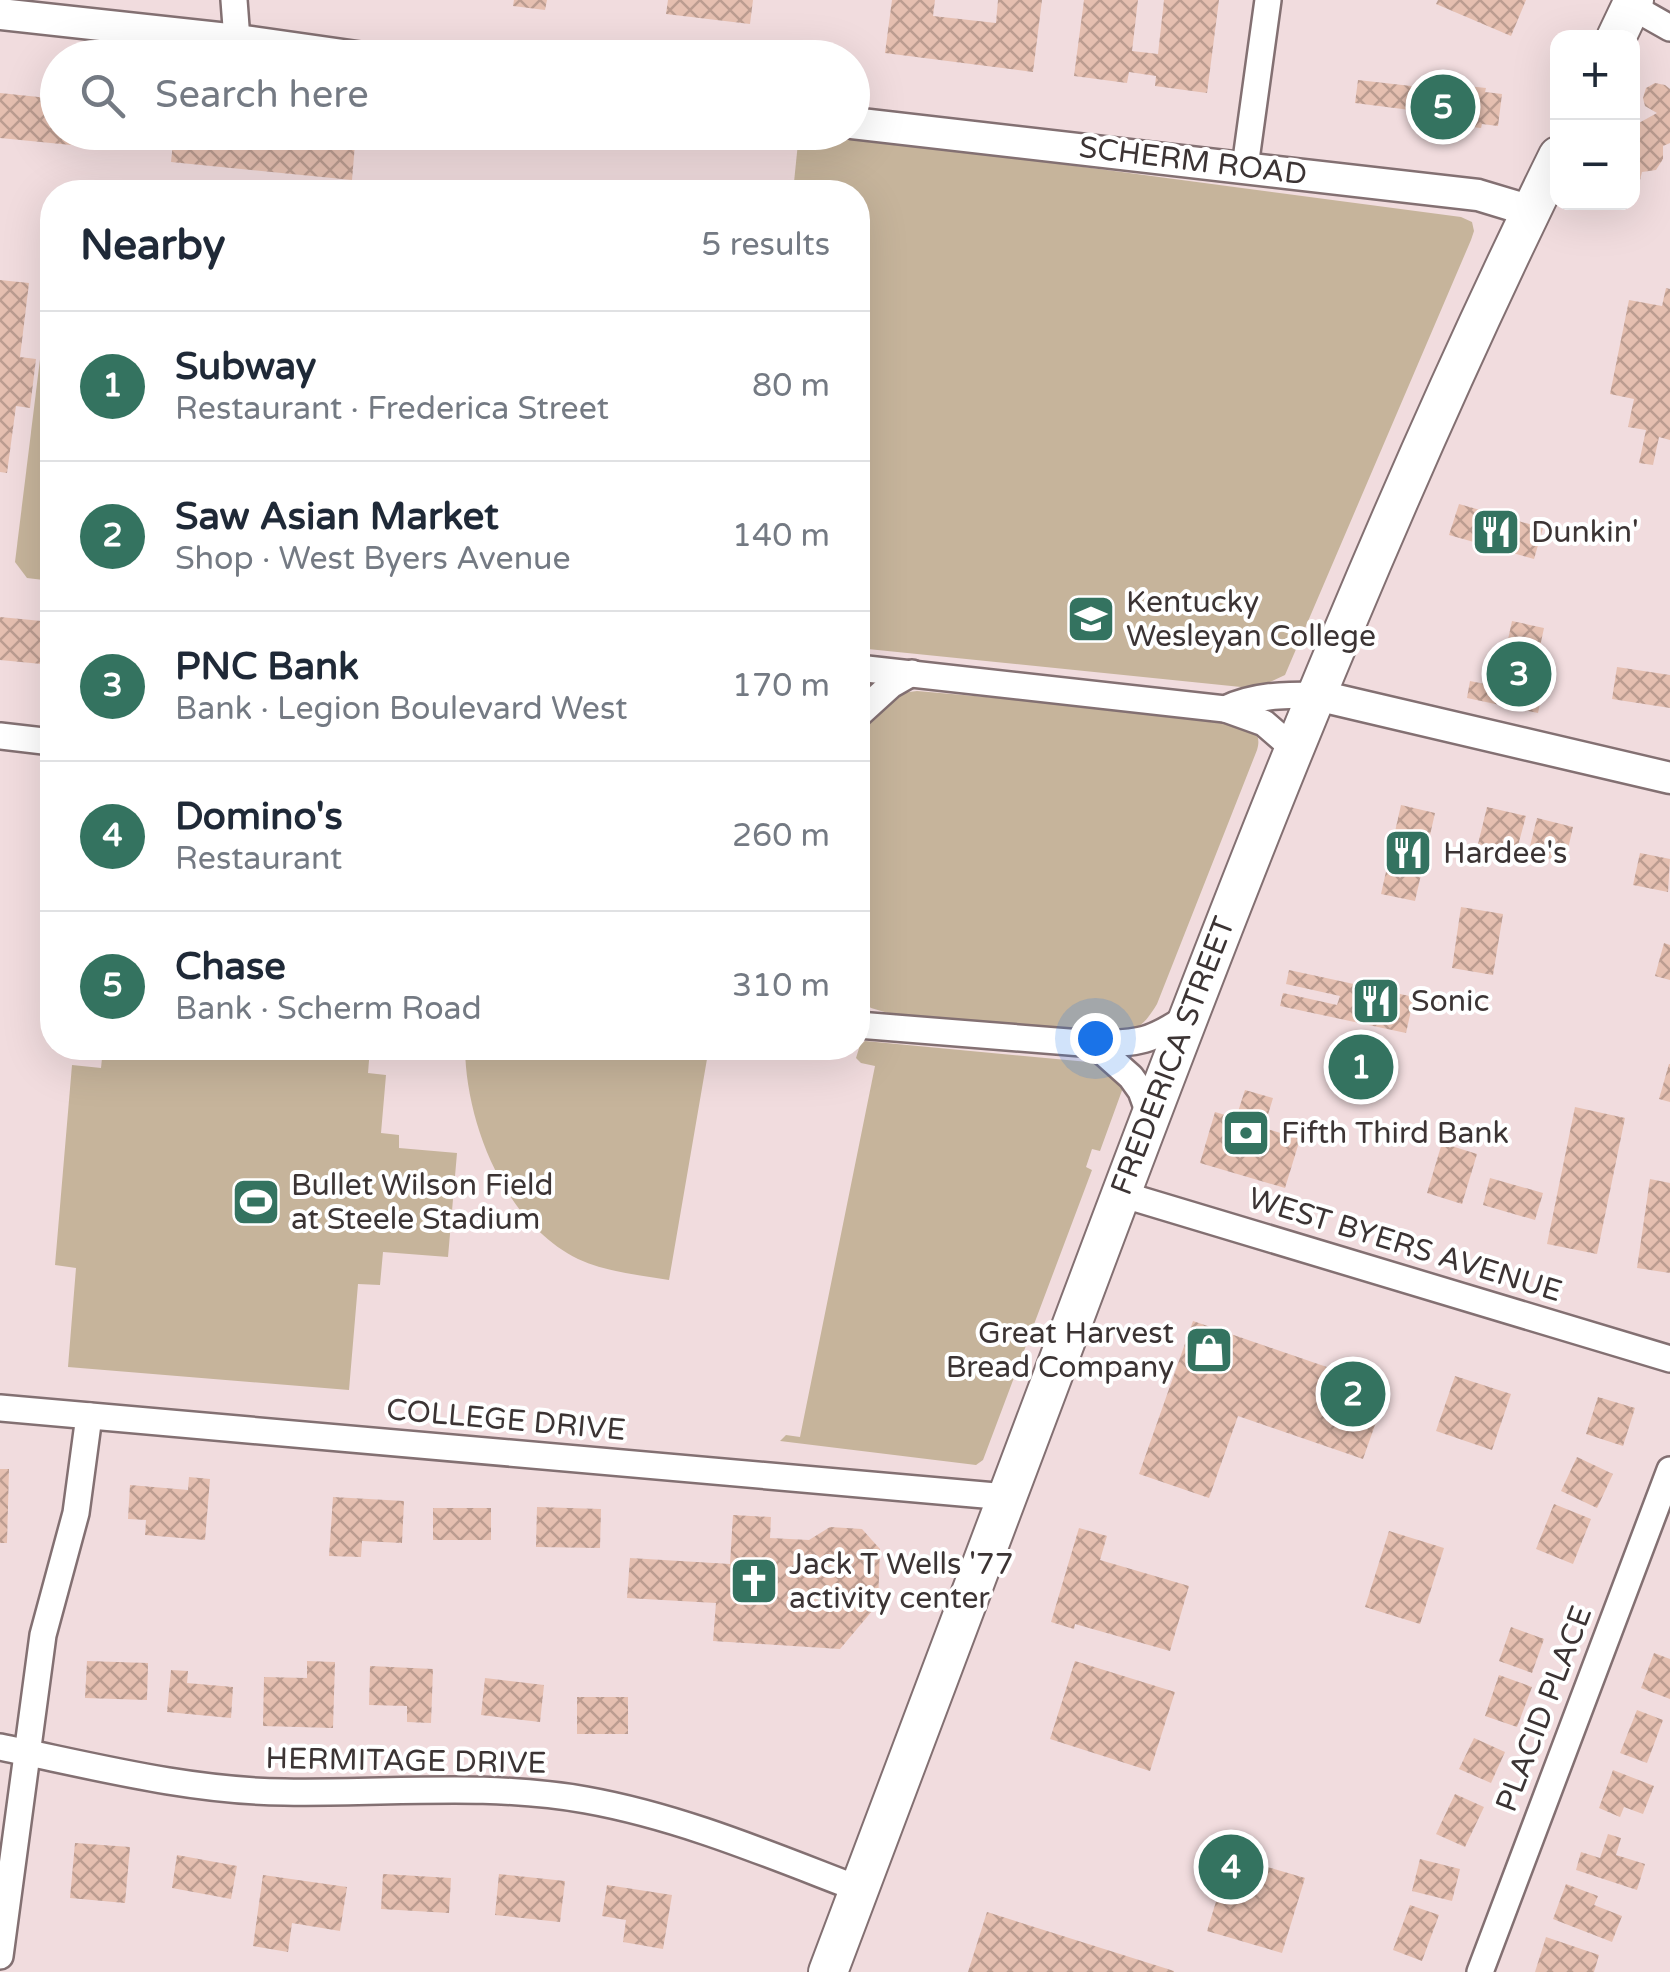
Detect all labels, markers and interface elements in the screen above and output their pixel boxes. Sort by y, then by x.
map controls [1550,30,1640,210]
button: + [1550,30,1640,120]
search box [40,40,870,150]
icon: search [75,68,130,123]
pin: 5 [1410,70,1476,144]
text: Search here [155,72,369,118]
button: − [1550,120,1640,210]
street label: SCHERM ROAD [1077,129,1309,193]
text: Nearby [80,220,225,271]
text: 5 results [701,226,830,264]
text: Subway [175,344,316,390]
text: 1 [102,367,123,405]
text: 80 m [752,367,830,405]
text: Restaurant · Frederica Street [175,390,609,428]
text: Saw Asian Market [175,494,499,540]
restaurant icon: Dunkin' [1470,506,1522,558]
place label: Dunkin' [1531,514,1639,551]
text: 2 [102,517,123,555]
text: 140 m [732,517,830,555]
text: Shop · West Byers Avenue [175,540,571,578]
place label: Kentucky Wesleyan College [1126,584,1376,655]
school or university icon: Kentucky Wesleyan College [1065,593,1117,645]
pin: 3 [1486,636,1552,712]
text: PNC Bank [175,644,359,690]
text: 3 [102,667,123,705]
text: 170 m [732,667,830,705]
text: Bank · Legion Boulevard West [175,690,627,728]
text: Domino's [175,794,343,840]
text: 4 [102,817,123,855]
text: 260 m [732,817,830,855]
restaurant icon: Hardee's [1382,827,1434,879]
place label: Hardee's [1443,835,1568,872]
text: Restaurant [175,840,342,878]
street label: FREDERICA STREET [1103,912,1243,1200]
text: Chase [175,944,286,990]
text: 5 [102,967,123,1005]
text: 310 m [732,967,830,1005]
restaurant icon: Sonic [1350,975,1402,1027]
place label: Sonic [1411,983,1489,1020]
text: Bank · Scherm Road [175,990,482,1028]
your location [1070,1013,1121,1064]
pin: 1 [1328,1030,1394,1104]
bank icon: Fifth Third Bank [1220,1107,1272,1159]
place label: Fifth Third Bank [1281,1115,1509,1152]
place label: Bullet Wilson Field at Steele Stadium [291,1167,553,1238]
sports icon: Bullet Wilson Field at Steele Stadium [230,1176,282,1228]
street label: WEST BYERS AVENUE [1244,1180,1566,1310]
place label: Great Harvest Bread Company [946,1315,1174,1386]
shop icon: Great Harvest Bread Company [1183,1324,1235,1376]
pin: 2 [1320,1356,1386,1432]
street label: COLLEGE DRIVE [385,1391,627,1449]
place label: Jack T Wells '77 activity center [789,1546,1014,1617]
church icon: Jack T Wells '77 activity center [728,1555,780,1607]
street label: PLACID PLACE [1488,1601,1600,1817]
street label: HERMITAGE DRIVE [265,1740,547,1782]
pin: 4 [1198,1830,1264,1904]

